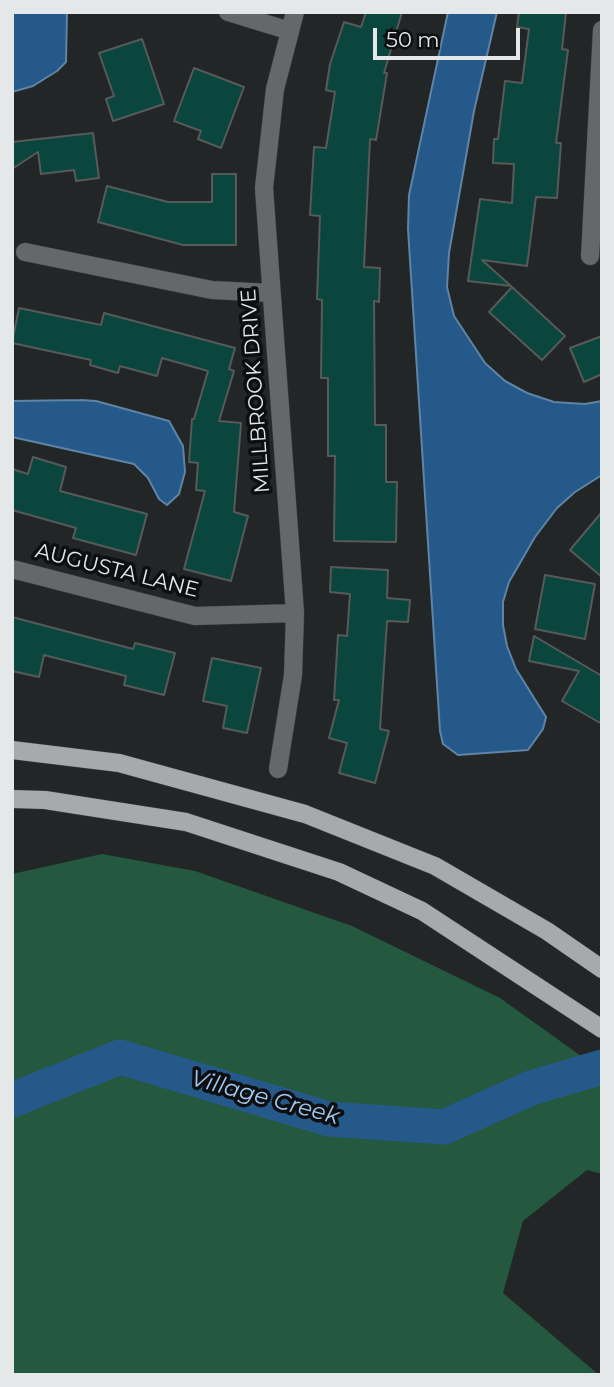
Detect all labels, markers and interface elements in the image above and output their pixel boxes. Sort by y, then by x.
scale bar [376,14,523,58]
text: 50 m [386,27,440,52]
street label: MILLBROOK DRIVE [236,288,276,494]
street label: AUGUSTA LANE [33,539,201,603]
water label: Village Creek [188,1065,342,1131]

